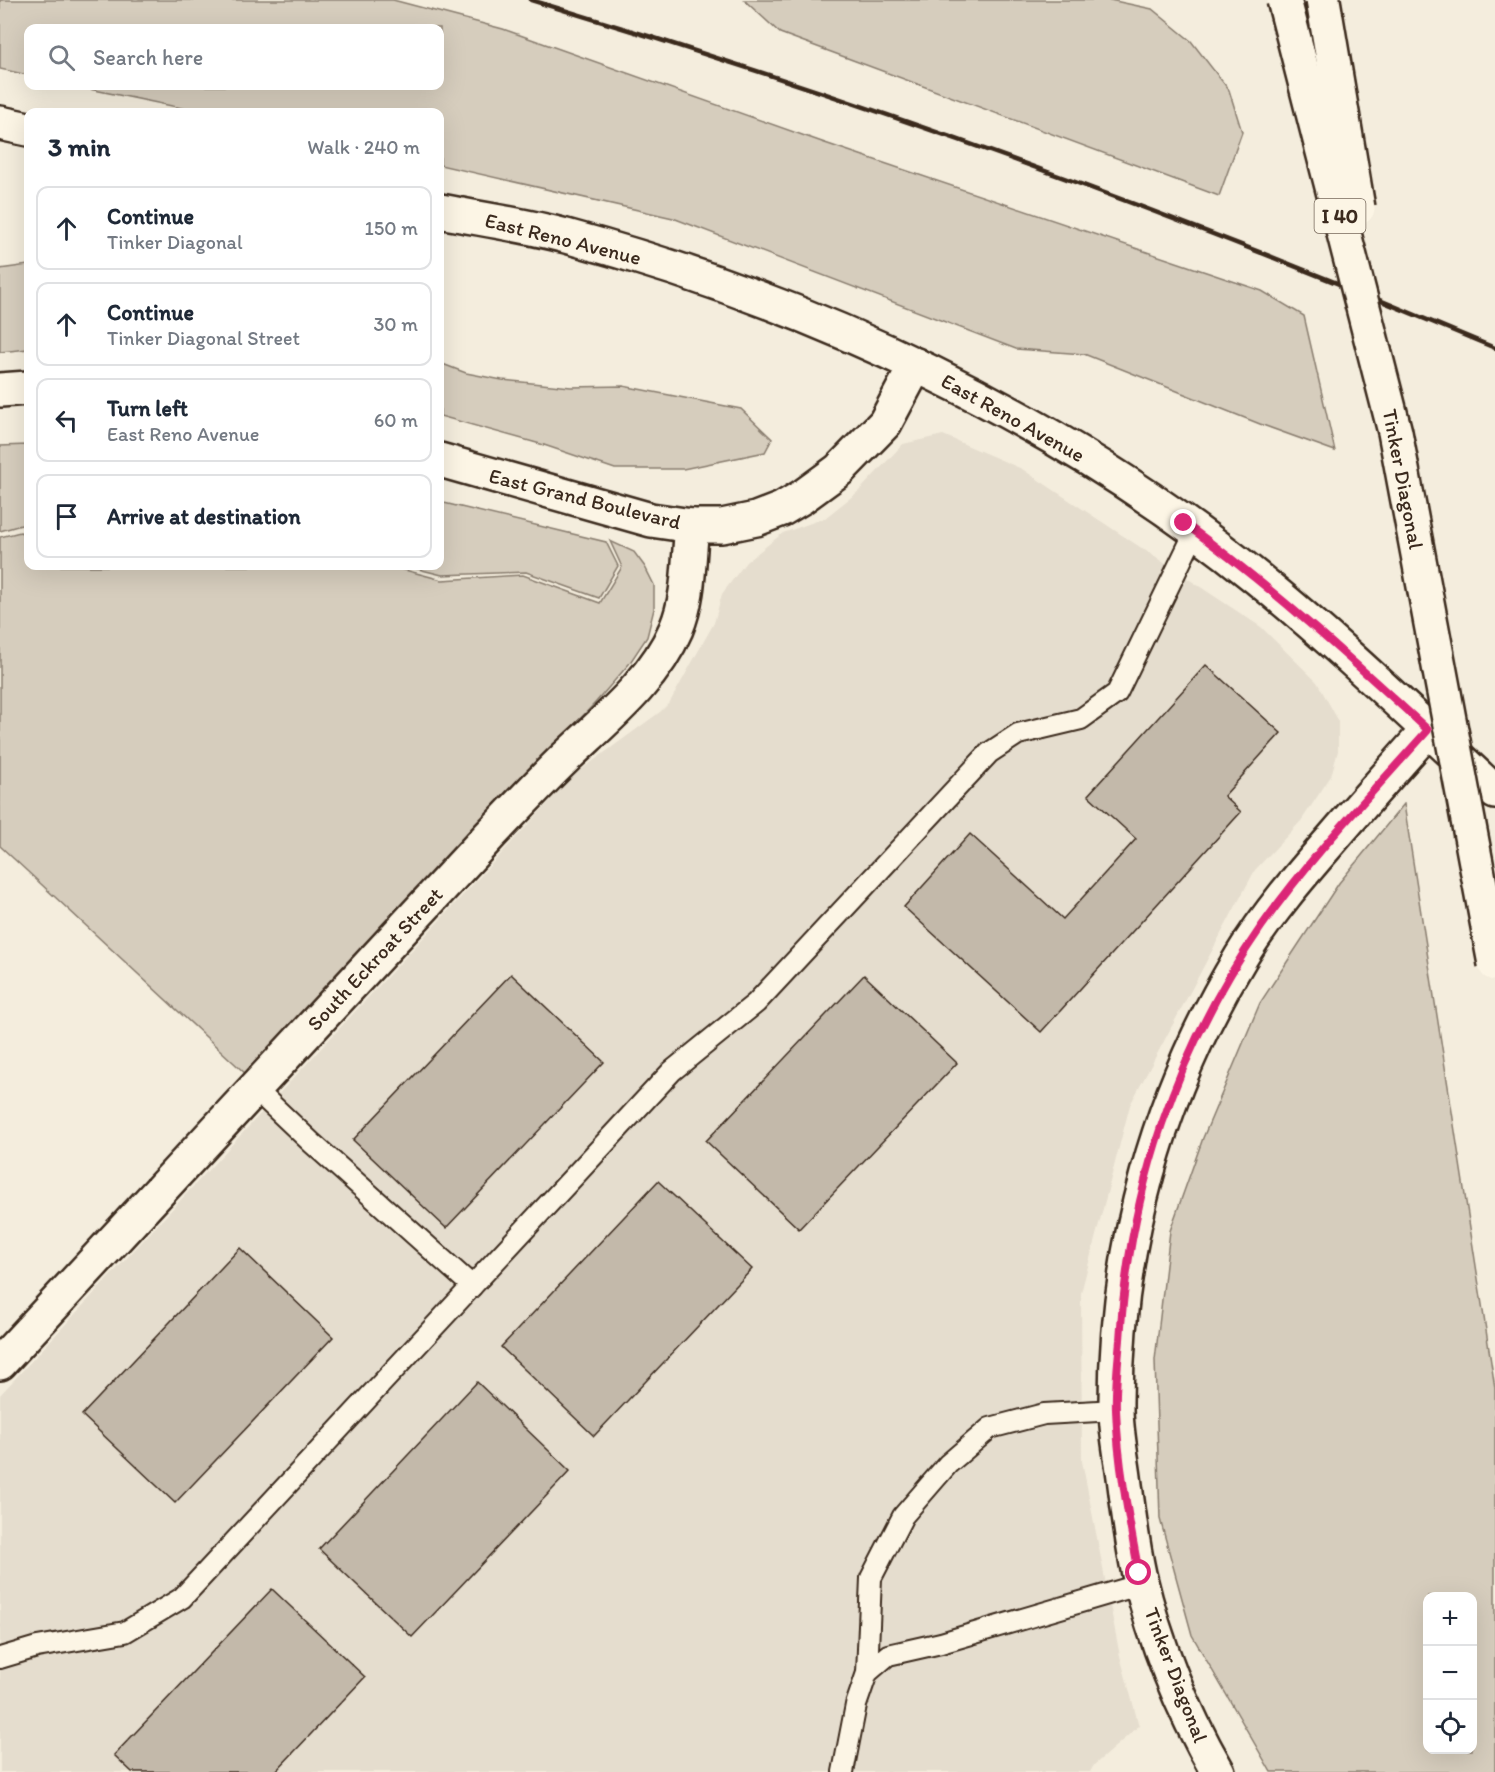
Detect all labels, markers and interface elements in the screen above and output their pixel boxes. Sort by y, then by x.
search box [24,24,444,90]
icon: search [45,41,78,74]
text: Search here [93,44,203,71]
text: 3 min [48,131,110,163]
text: Walk · 240 m [307,135,420,159]
road number: I 40 [1314,199,1366,233]
text: Continue [107,203,194,230]
street label: East Reno Avenue [482,207,644,270]
icon: ahead [50,212,83,245]
text: 150 m [365,216,418,240]
text: Tinker Diagonal [107,230,243,254]
text: Continue [107,299,194,326]
icon: ahead [50,308,83,341]
text: 30 m [373,312,418,336]
text: Tinker Diagonal Street [107,326,300,350]
street label: East Reno Avenue [937,368,1089,467]
text: Turn left [107,395,188,422]
icon: left [50,404,83,437]
street label: Tinker Diagonal [1378,407,1429,551]
text: 60 m [374,408,418,432]
text: East Reno Avenue [107,422,259,446]
street label: East Grand Boulevard [487,463,684,535]
icon: arrive [50,500,83,533]
text: Arrive at destination [107,503,301,530]
route end [1170,509,1196,535]
street label: South Eckroat Street [302,882,448,1036]
route start [1125,1559,1151,1585]
map controls [1423,1592,1477,1754]
button: + [1423,1592,1477,1646]
street label: Tinker Diagonal [1139,1604,1214,1746]
button: − [1423,1646,1477,1700]
button: locate [1423,1700,1477,1754]

